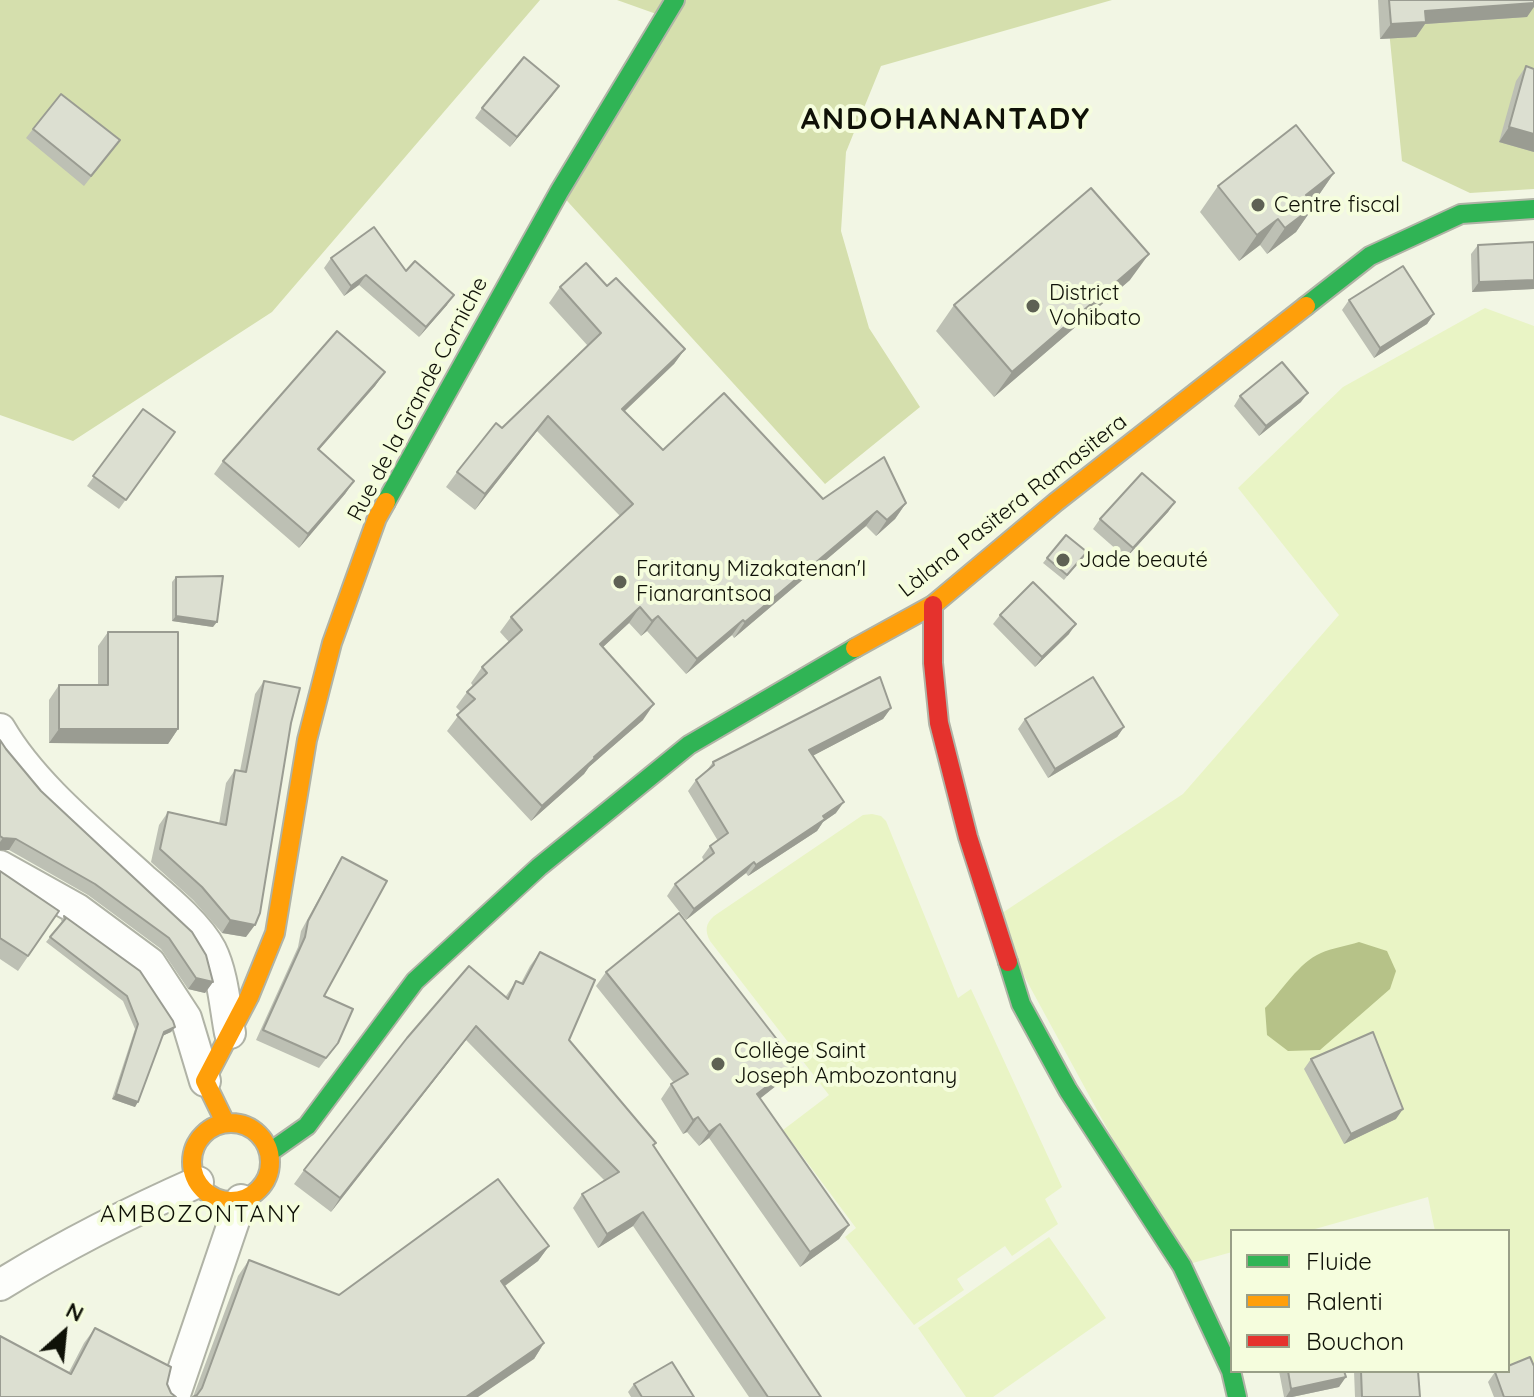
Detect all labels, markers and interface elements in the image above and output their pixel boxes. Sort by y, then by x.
district label: ANDOHANANTADY [801,102,1091,138]
place label: Centre fiscal [1274,192,1400,218]
marker: Centre fiscal [1249,196,1267,214]
street label: Rue de la Grande Corniche [342,272,494,526]
place label: District Vohibato [1049,280,1141,332]
marker: District Vohibato [1024,297,1042,315]
street label: Làlana Pasitera Ramasitera [894,409,1132,603]
place label: Jade beauté [1079,547,1208,573]
marker: Jade beauté [1054,551,1072,569]
place label: Faritany Mizakatenan'I Fianarantsoa [636,556,866,608]
marker: Faritany Mizakatenan'I Fianarantsoa [611,573,629,591]
place label: Collège Saint Joseph Ambozontany [734,1038,957,1090]
marker: Collège Saint Joseph Ambozontany [709,1055,727,1073]
district label: AMBOZONTANY [100,1201,302,1229]
legend [1230,1229,1510,1373]
text: Fluide [1306,1246,1372,1276]
text: Ralenti [1306,1286,1383,1316]
north arrow [24,1293,104,1373]
text: N [61,1295,88,1328]
text: Bouchon [1306,1326,1404,1356]

